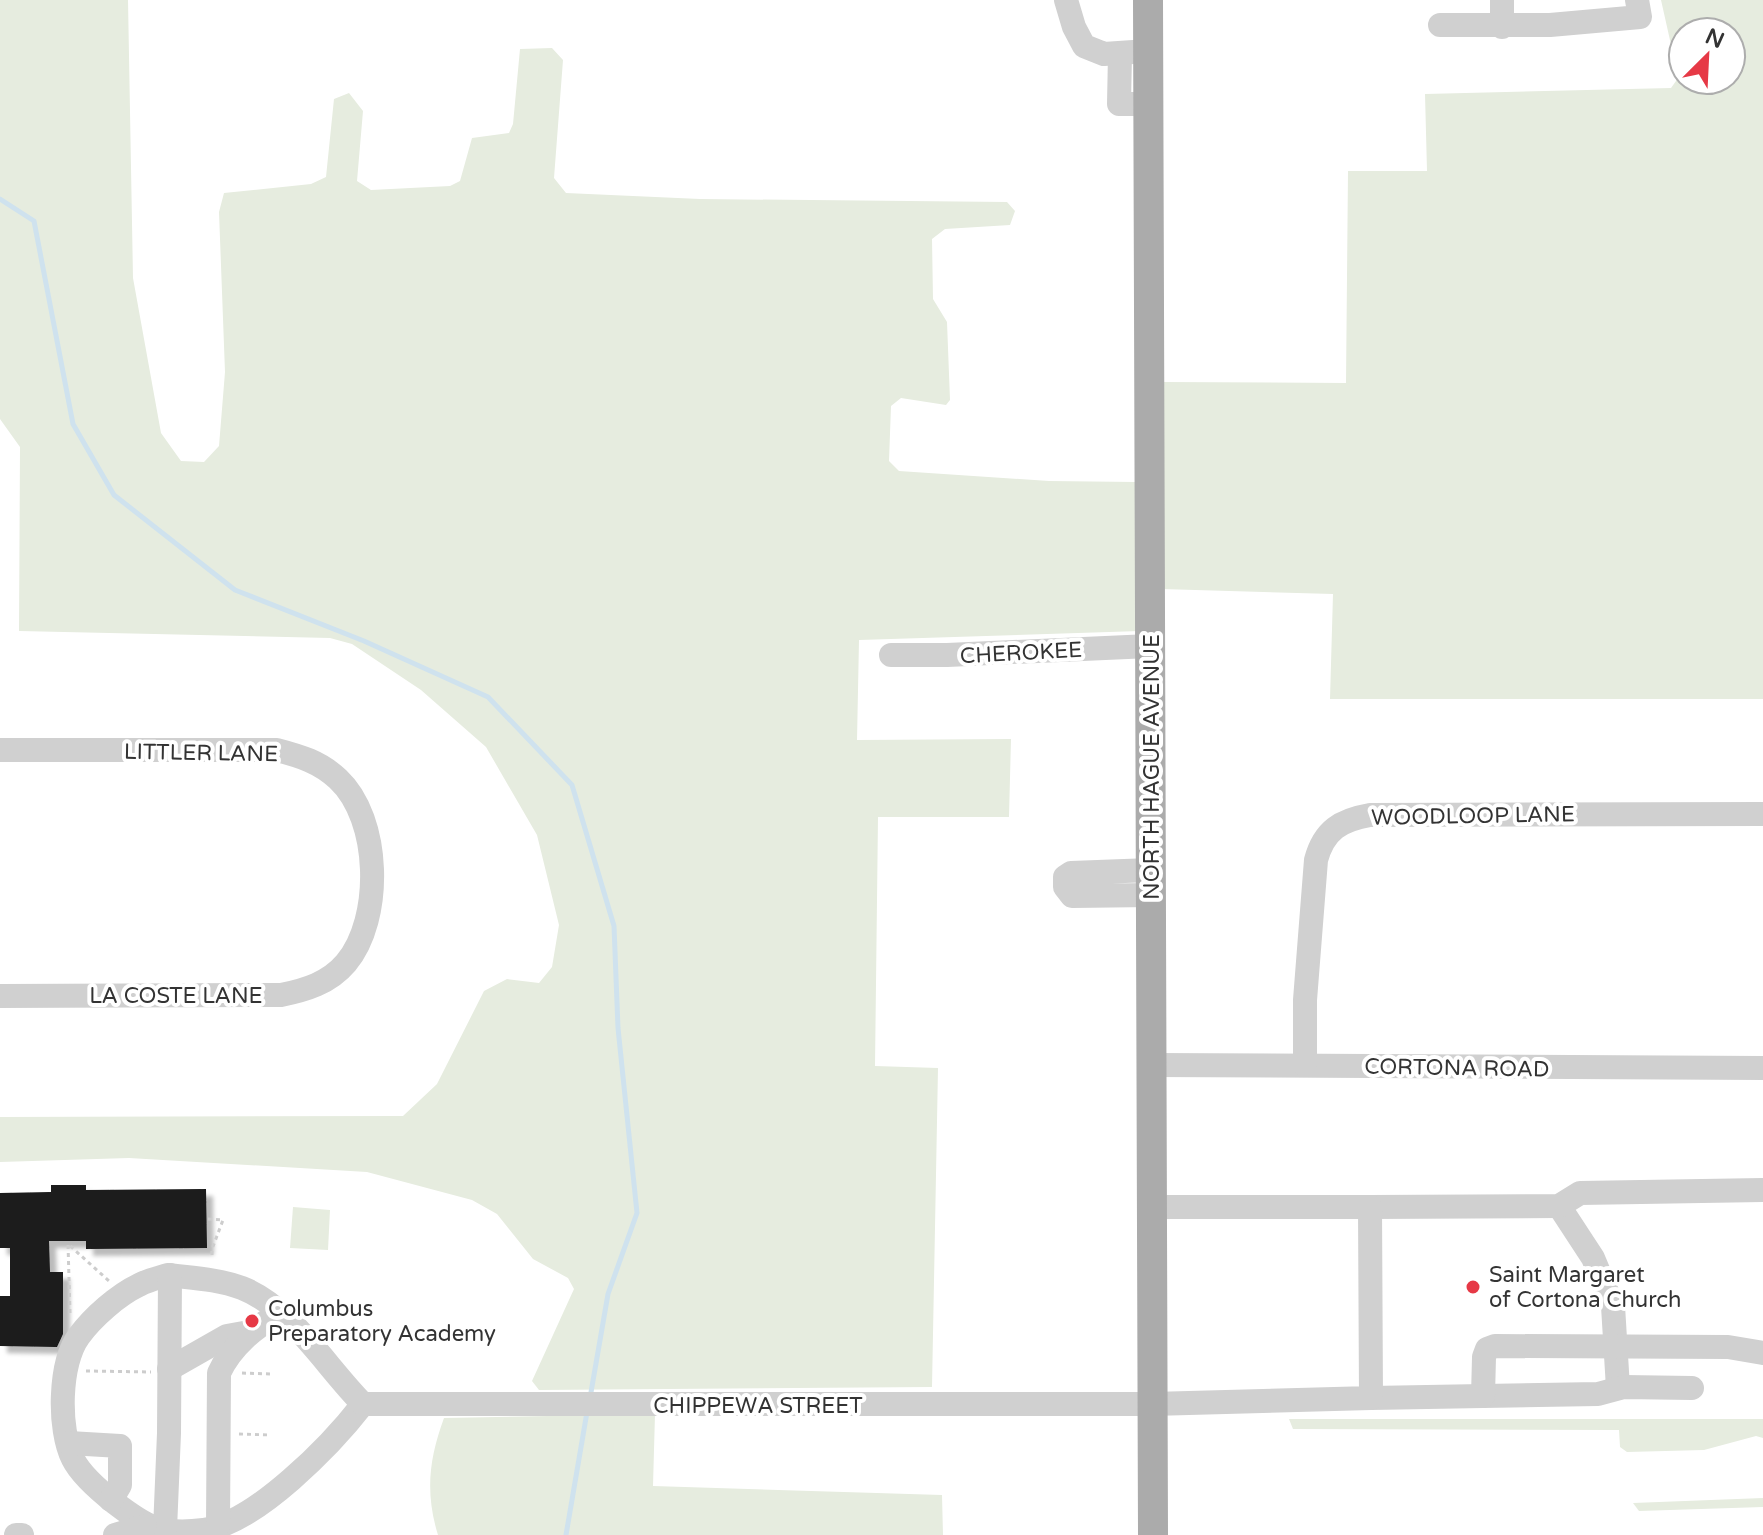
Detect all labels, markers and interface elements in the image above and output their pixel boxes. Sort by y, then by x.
north arrow [1667,16,1747,96]
text: N [1701,23,1728,54]
street label: NORTH HAGUE AVENUE [1139,634,1165,900]
street label: CHEROKEE [959,637,1083,669]
street label: LITTLER LANE [124,739,278,767]
street label: WOODLOOP LANE [1371,801,1575,831]
street label: LA COSTE LANE [89,983,263,1009]
street label: CORTONA ROAD [1364,1053,1550,1083]
place label: Saint Margaret of Cortona Church [1489,1262,1681,1313]
marker: Saint Margaret of Cortona Church [1464,1278,1482,1296]
place label: Columbus Preparatory Academy [268,1296,496,1347]
marker: Columbus Preparatory Academy [243,1312,261,1330]
street label: CHIPPEWA STREET [653,1393,863,1419]

